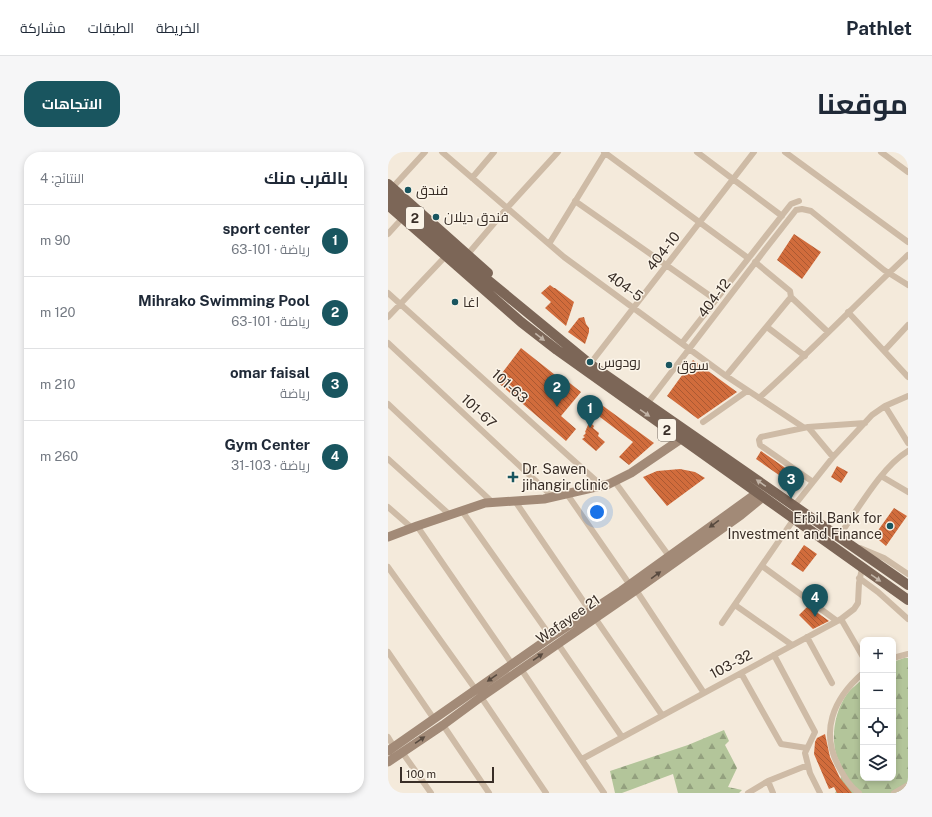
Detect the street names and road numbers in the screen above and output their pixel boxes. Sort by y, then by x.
road number: 2 [406,207,424,229]
street label: 404-10 [643,228,683,274]
street label: 404-5 [604,268,646,304]
street label: 404-12 [694,275,734,321]
street label: 101-63 [489,366,531,406]
street label: 101-67 [458,391,500,431]
road number: 2 [658,419,676,441]
street label: Wafayee 21 [533,591,603,647]
street label: 103-32 [707,646,755,682]

